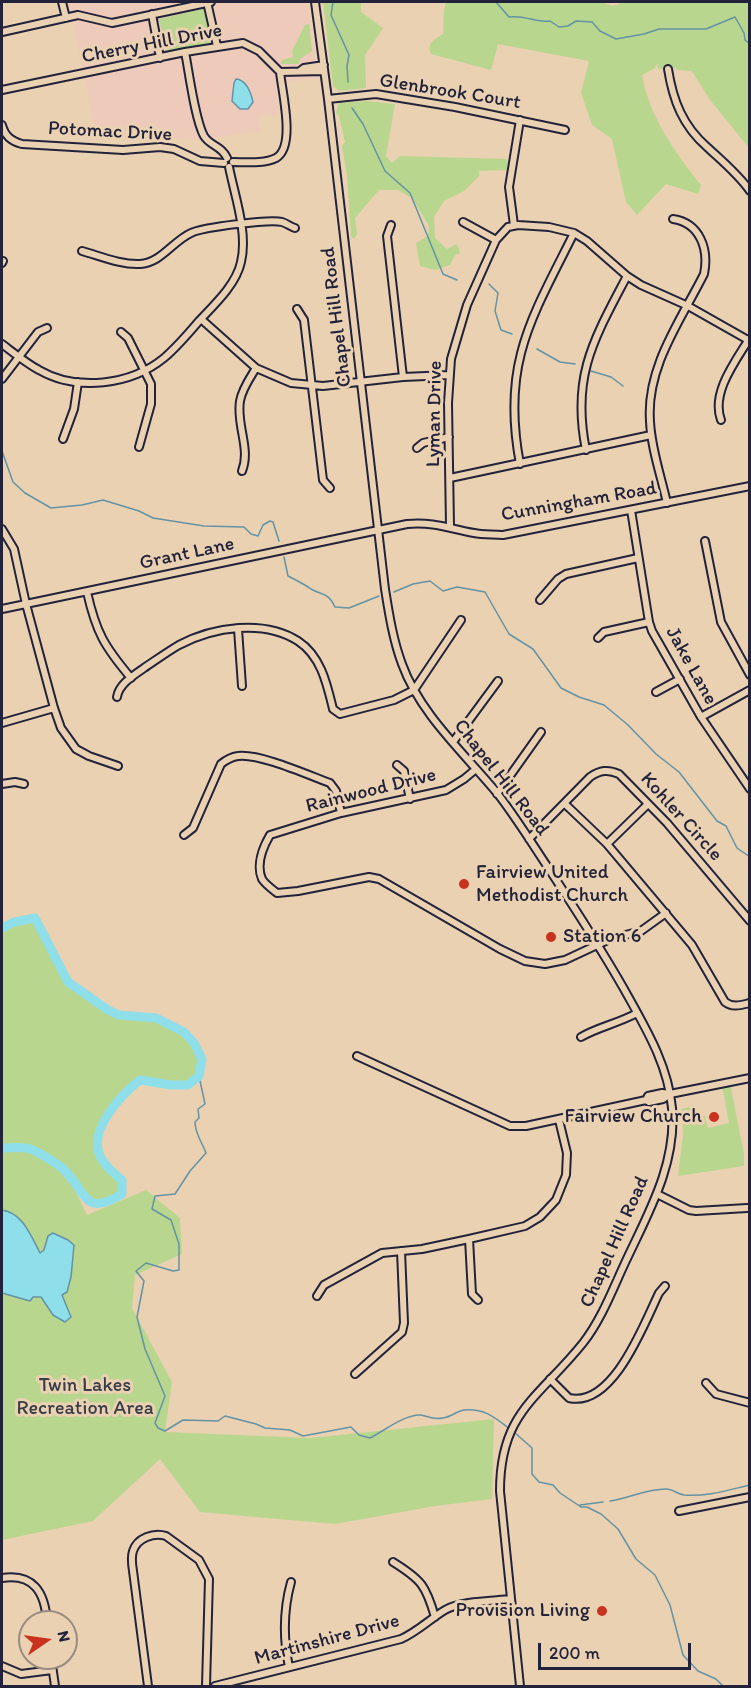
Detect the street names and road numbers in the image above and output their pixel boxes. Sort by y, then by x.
street label: Cherry Hill Drive [80,19,224,69]
street label: Glenbrook Court [378,69,522,115]
street label: Potomac Drive [47,117,173,147]
street label: Chapel Hill Road [316,245,358,389]
street label: Lyman Drive [422,361,448,467]
street label: Cunningham Road [499,477,659,527]
street label: Grant Lane [137,532,237,576]
street label: Jake Lane [660,623,722,709]
street label: Chapel Hill Road [448,715,554,841]
street label: Rainwood Drive [303,763,439,819]
street label: Kohler Circle [635,768,727,866]
street label: Chapel Hill Road [575,1173,655,1311]
street label: Martinshire Drive [252,1609,402,1671]

